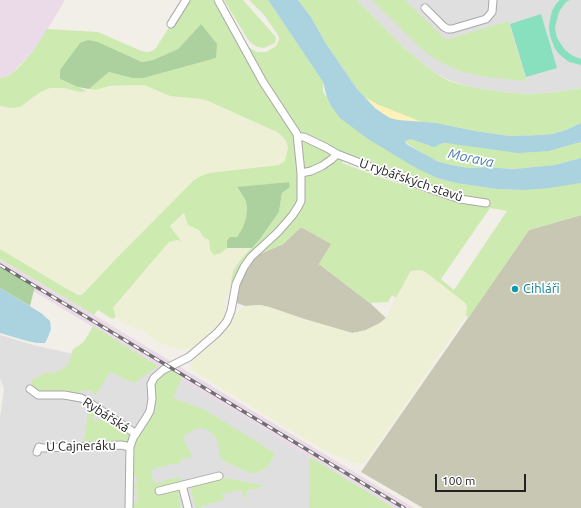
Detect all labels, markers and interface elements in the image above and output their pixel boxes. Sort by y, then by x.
water label: Morava [447,145,495,171]
street label: U rybářských stavů [357,155,465,205]
place label: Cihláři [523,281,560,297]
marker: Cihláři [510,284,520,294]
street label: Rybářská [80,394,132,436]
street label: U Cajneráku [46,438,116,454]
scale bar [437,466,528,492]
text: 100 m [442,474,475,487]

